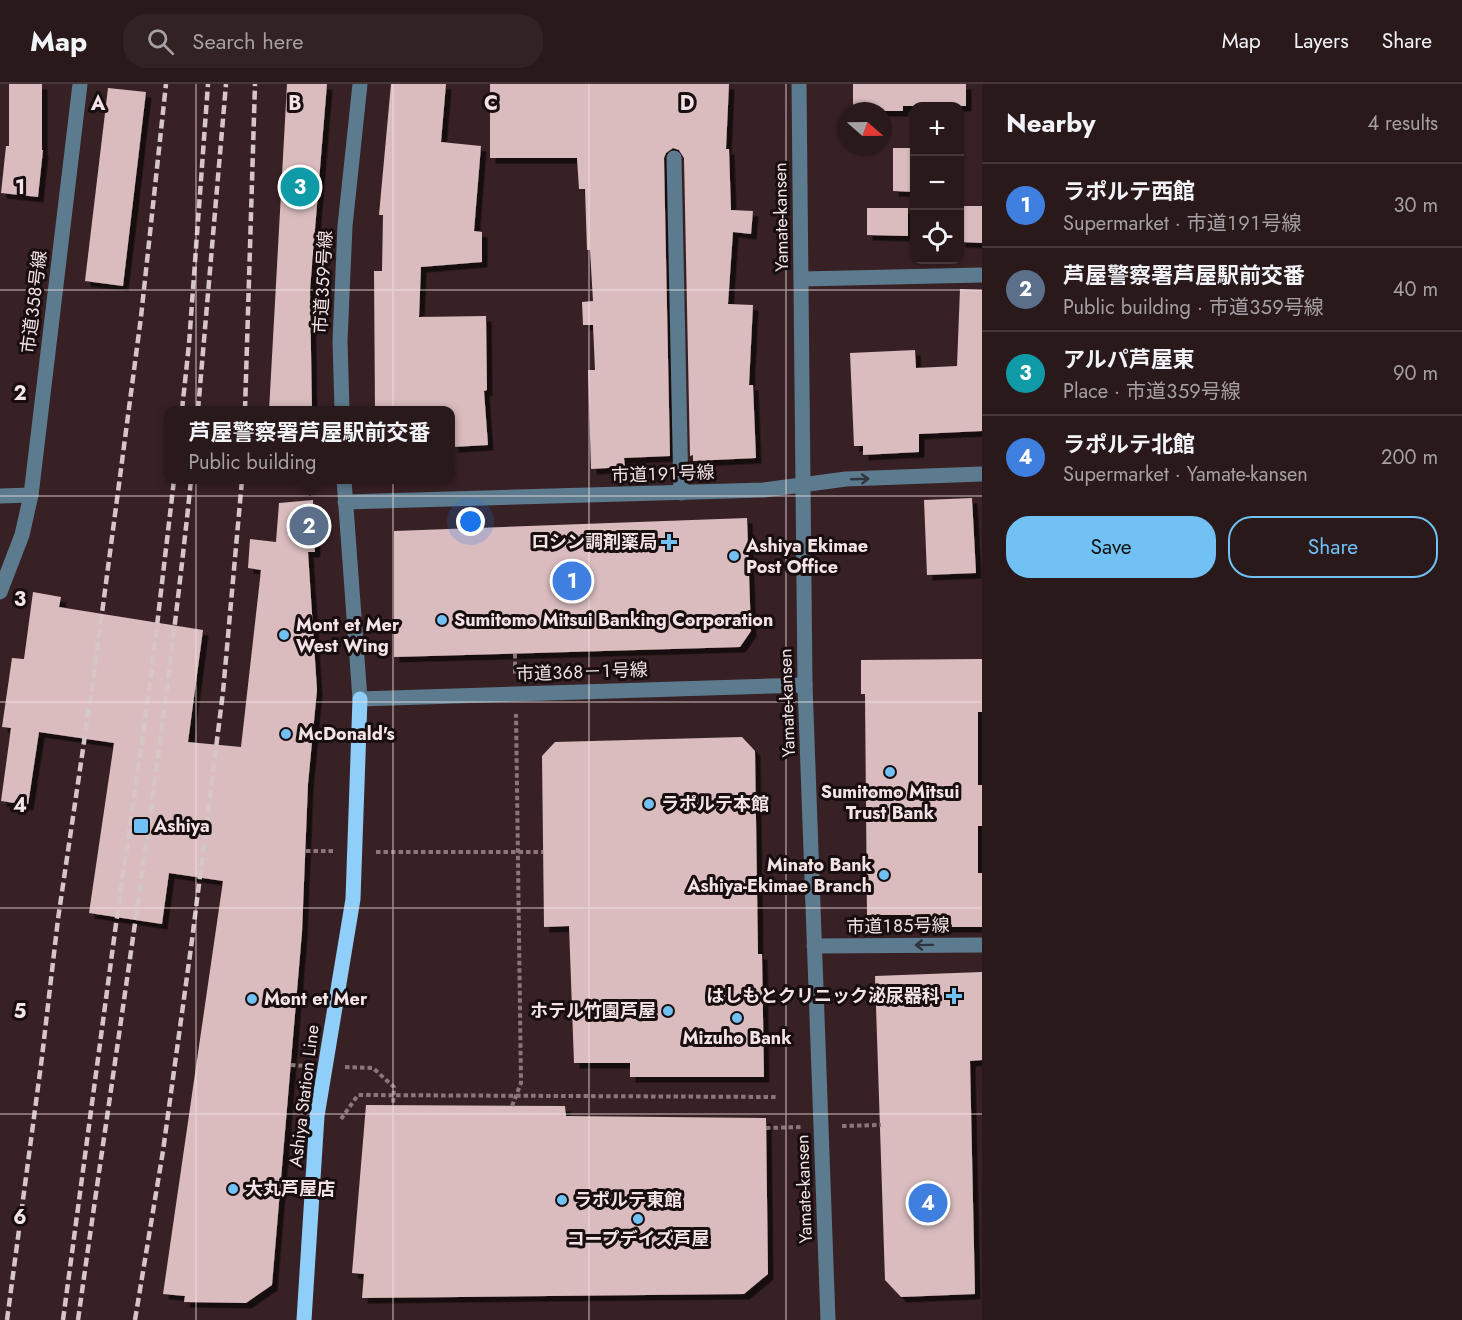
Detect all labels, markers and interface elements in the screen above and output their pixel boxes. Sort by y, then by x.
search box [123,14,543,68]
text: Map [30,21,87,62]
icon: search [144,25,177,58]
text: Search here [192,25,304,57]
text: Map [1222,26,1261,56]
text: Layers [1294,26,1349,56]
text: Share [1382,26,1432,56]
text: A [90,89,106,118]
text: B [288,89,302,118]
text: C [484,89,498,118]
text: D [680,89,694,118]
north arrow [838,102,892,156]
map controls [910,102,964,264]
button: + [910,102,964,156]
text: Nearby [1006,104,1095,142]
text: 4 results [1367,109,1438,138]
button: − [910,156,964,210]
street label: Yamate-kansen [767,162,795,272]
pin: 3 [280,164,320,210]
text: 1 [15,173,25,202]
text: ラポルテ西館 [1063,175,1195,207]
text: 1 [1020,191,1031,220]
text: 30 m [1393,191,1438,220]
text: Supermarket · 市道１９１号線 [1063,209,1302,238]
button: locate [910,210,964,264]
street label: 市道３５９号線 [307,230,339,334]
street label: 市道３５８号線 [15,249,53,355]
text: 芦屋警察署芦屋駅前交番 [1063,259,1305,291]
text: 2 [1019,275,1032,304]
text: 40 m [1393,275,1438,304]
text: Public building · 市道３５９号線 [1063,293,1324,322]
text: アルパ芦屋東 [1063,343,1195,375]
text: 3 [1019,359,1032,388]
text: 90 m [1393,359,1438,388]
text: Place · 市道３５９号線 [1063,377,1241,406]
text: 2 [13,379,27,408]
popup [164,406,455,484]
text: 芦屋警察署芦屋駅前交番 [188,416,431,448]
text: ラポルテ北館 [1063,428,1195,460]
text: 4 [1019,443,1032,472]
text: 200 m [1381,443,1438,472]
text: Public building [188,448,317,477]
street label: 市道１９１号線 [611,459,715,489]
text: Supermarket · Yamate-kansen [1063,460,1308,489]
one-way arrow [849,473,869,484]
pin: 2 [290,504,328,548]
your location [456,507,485,536]
button: Save [1006,516,1216,578]
button: Share [1228,516,1438,578]
place label: ロシン調剤薬局 [531,529,657,555]
place label: Ashiya Ekimae Post Office [745,533,868,580]
marker: ロシン調剤薬局 [662,535,676,549]
marker: Ashiya Ekimae Post Office [727,549,741,563]
pin: 1 [552,558,592,604]
text: 3 [14,585,26,614]
place label: Sumitomo Mitsui Banking Corporation [454,607,773,633]
place label: Mont et Mer West Wing [296,612,400,659]
marker: Sumitomo Mitsui Banking Corporation [435,613,449,627]
marker: Mont et Mer West Wing [277,628,291,642]
street label: Yamate-kansen [772,648,802,758]
street label: 市道３６８－１号線 [516,657,648,687]
place label: McDonald's [298,721,395,747]
marker: McDonald's [279,727,293,741]
marker: Sumitomo Mitsui Trust Bank [883,765,897,779]
place label: Sumitomo Mitsui Trust Bank [821,779,959,826]
text: 4 [13,791,27,820]
place label: ラポルテ本館 [661,791,769,817]
marker: ラポルテ本館 [642,797,656,811]
place label: Ashiya [153,813,210,839]
marker: Ashiya [132,817,150,835]
place label: Minato Bank Ashiya-Ekimae Branch [686,852,873,899]
marker: Minato Bank Ashiya-Ekimae Branch [877,868,891,882]
street label: 市道１８５号線 [846,912,950,940]
one-way arrow [914,940,934,951]
place label: はしもとクリニック泌尿器科 [706,983,940,1009]
place label: Mont et Mer [264,986,368,1012]
marker: はしもとクリニック泌尿器科 [945,987,963,1005]
marker: Mont et Mer [245,992,259,1006]
text: 5 [14,997,27,1026]
place label: ホテル竹園芦屋 [530,998,656,1024]
marker: ホテル竹園芦屋 [661,1004,675,1018]
marker: Mizuho Bank [730,1011,744,1025]
street label: Ashiya Station Line [282,1023,326,1169]
place label: Mizuho Bank [682,1025,792,1051]
street label: Yamate-kansen [789,1134,819,1244]
place label: 大丸芦屋店 [245,1176,335,1202]
pin: 4 [908,1180,948,1226]
marker: 大丸芦屋店 [226,1182,240,1196]
place label: ラポルテ東館 [574,1187,682,1213]
marker: ラポルテ東館 [555,1193,569,1207]
text: 6 [13,1203,27,1232]
marker: コープデイズ芦屋 [631,1212,645,1226]
place label: コープデイズ芦屋 [567,1226,709,1252]

